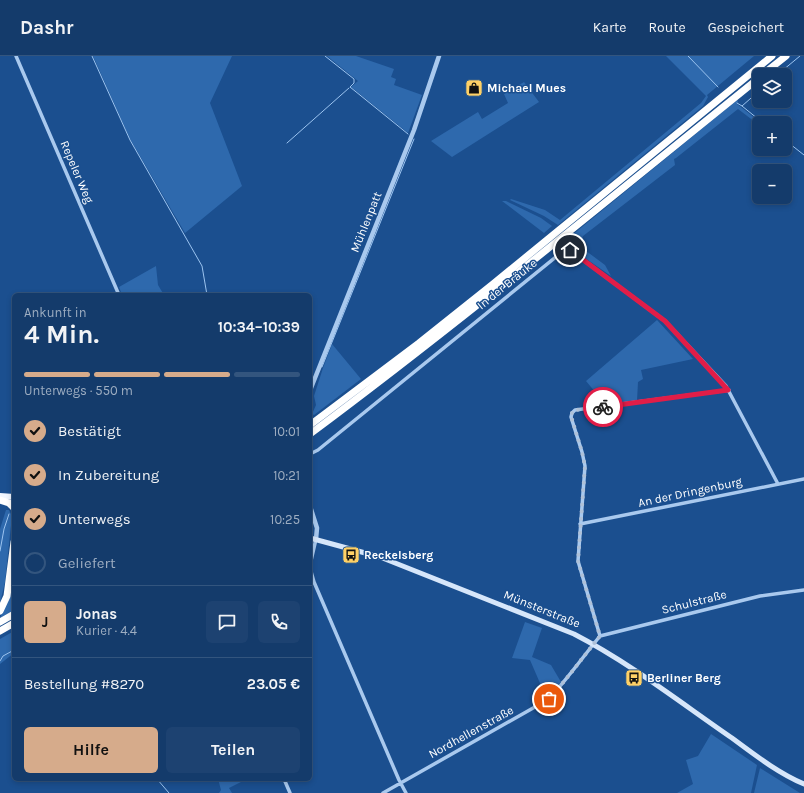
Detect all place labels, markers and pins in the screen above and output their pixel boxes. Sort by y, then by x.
shop icon: Michael Mues [464,78,484,98]
place label: Michael Mues [487,81,566,95]
pin [553,233,587,267]
bus stop icon: Reckelsberg [341,545,361,565]
place label: Reckelsberg [364,548,433,562]
bus stop icon: Berliner Berg [624,668,644,688]
place label: Berliner Berg [647,671,721,685]
pin [532,682,566,716]

